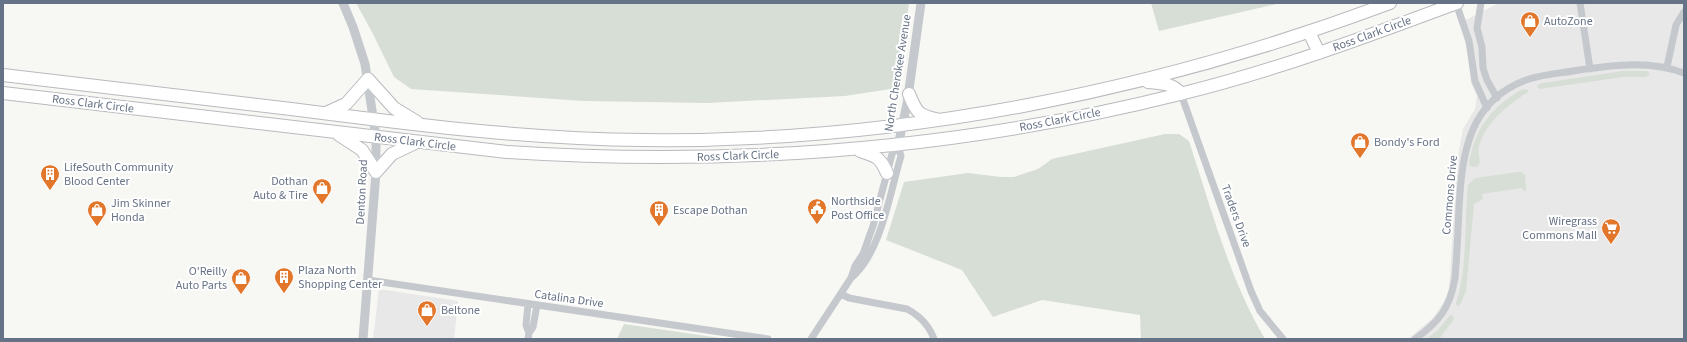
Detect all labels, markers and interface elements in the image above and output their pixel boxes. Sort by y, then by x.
shop icon: AutoZone [1519,10,1541,38]
street label: Ross Clark Circle [1330,12,1414,56]
street label: North Cherokee Avenue [880,13,916,133]
place label: AutoZone [1544,13,1593,30]
street label: Ross Clark Circle [51,91,135,117]
street label: Ross Clark Circle [1018,104,1102,136]
street label: Ross Clark Circle [373,129,457,155]
shop icon: Bondy's Ford [1349,131,1371,159]
place label: Bondy's Ford [1374,134,1440,151]
street label: Ross Clark Circle [697,146,780,166]
street label: Commons Drive [1438,154,1462,235]
place label: LifeSouth Community Blood Center [64,159,174,190]
street label: Denton Road [352,159,372,225]
building icon: LifeSouth Community Blood Center [39,163,61,191]
place label: Dothan Auto & Tire [253,173,308,204]
shop icon: Dothan Auto & Tire [311,177,333,205]
street label: Traders Drive [1217,182,1255,250]
place label: Northside Post Office [831,193,884,224]
place label: Jim Skinner Honda [111,195,171,226]
public building icon: Northside Post Office [806,197,828,225]
shop icon: Jim Skinner Honda [86,199,108,227]
building icon: Escape Dothan [648,199,670,227]
place label: Escape Dothan [673,202,748,219]
place label: Wiregrass Commons Mall [1522,213,1597,244]
supermarket icon: Wiregrass Commons Mall [1600,217,1622,245]
place label: Plaza North Shopping Center [298,262,383,293]
place label: O'Reilly Auto Parts [176,263,227,294]
building icon: Plaza North Shopping Center [273,266,295,294]
shop icon: O'Reilly Auto Parts [230,267,252,295]
street label: Catalina Drive [533,286,605,312]
shop icon: Beltone [416,299,438,327]
place label: Beltone [441,302,480,319]

